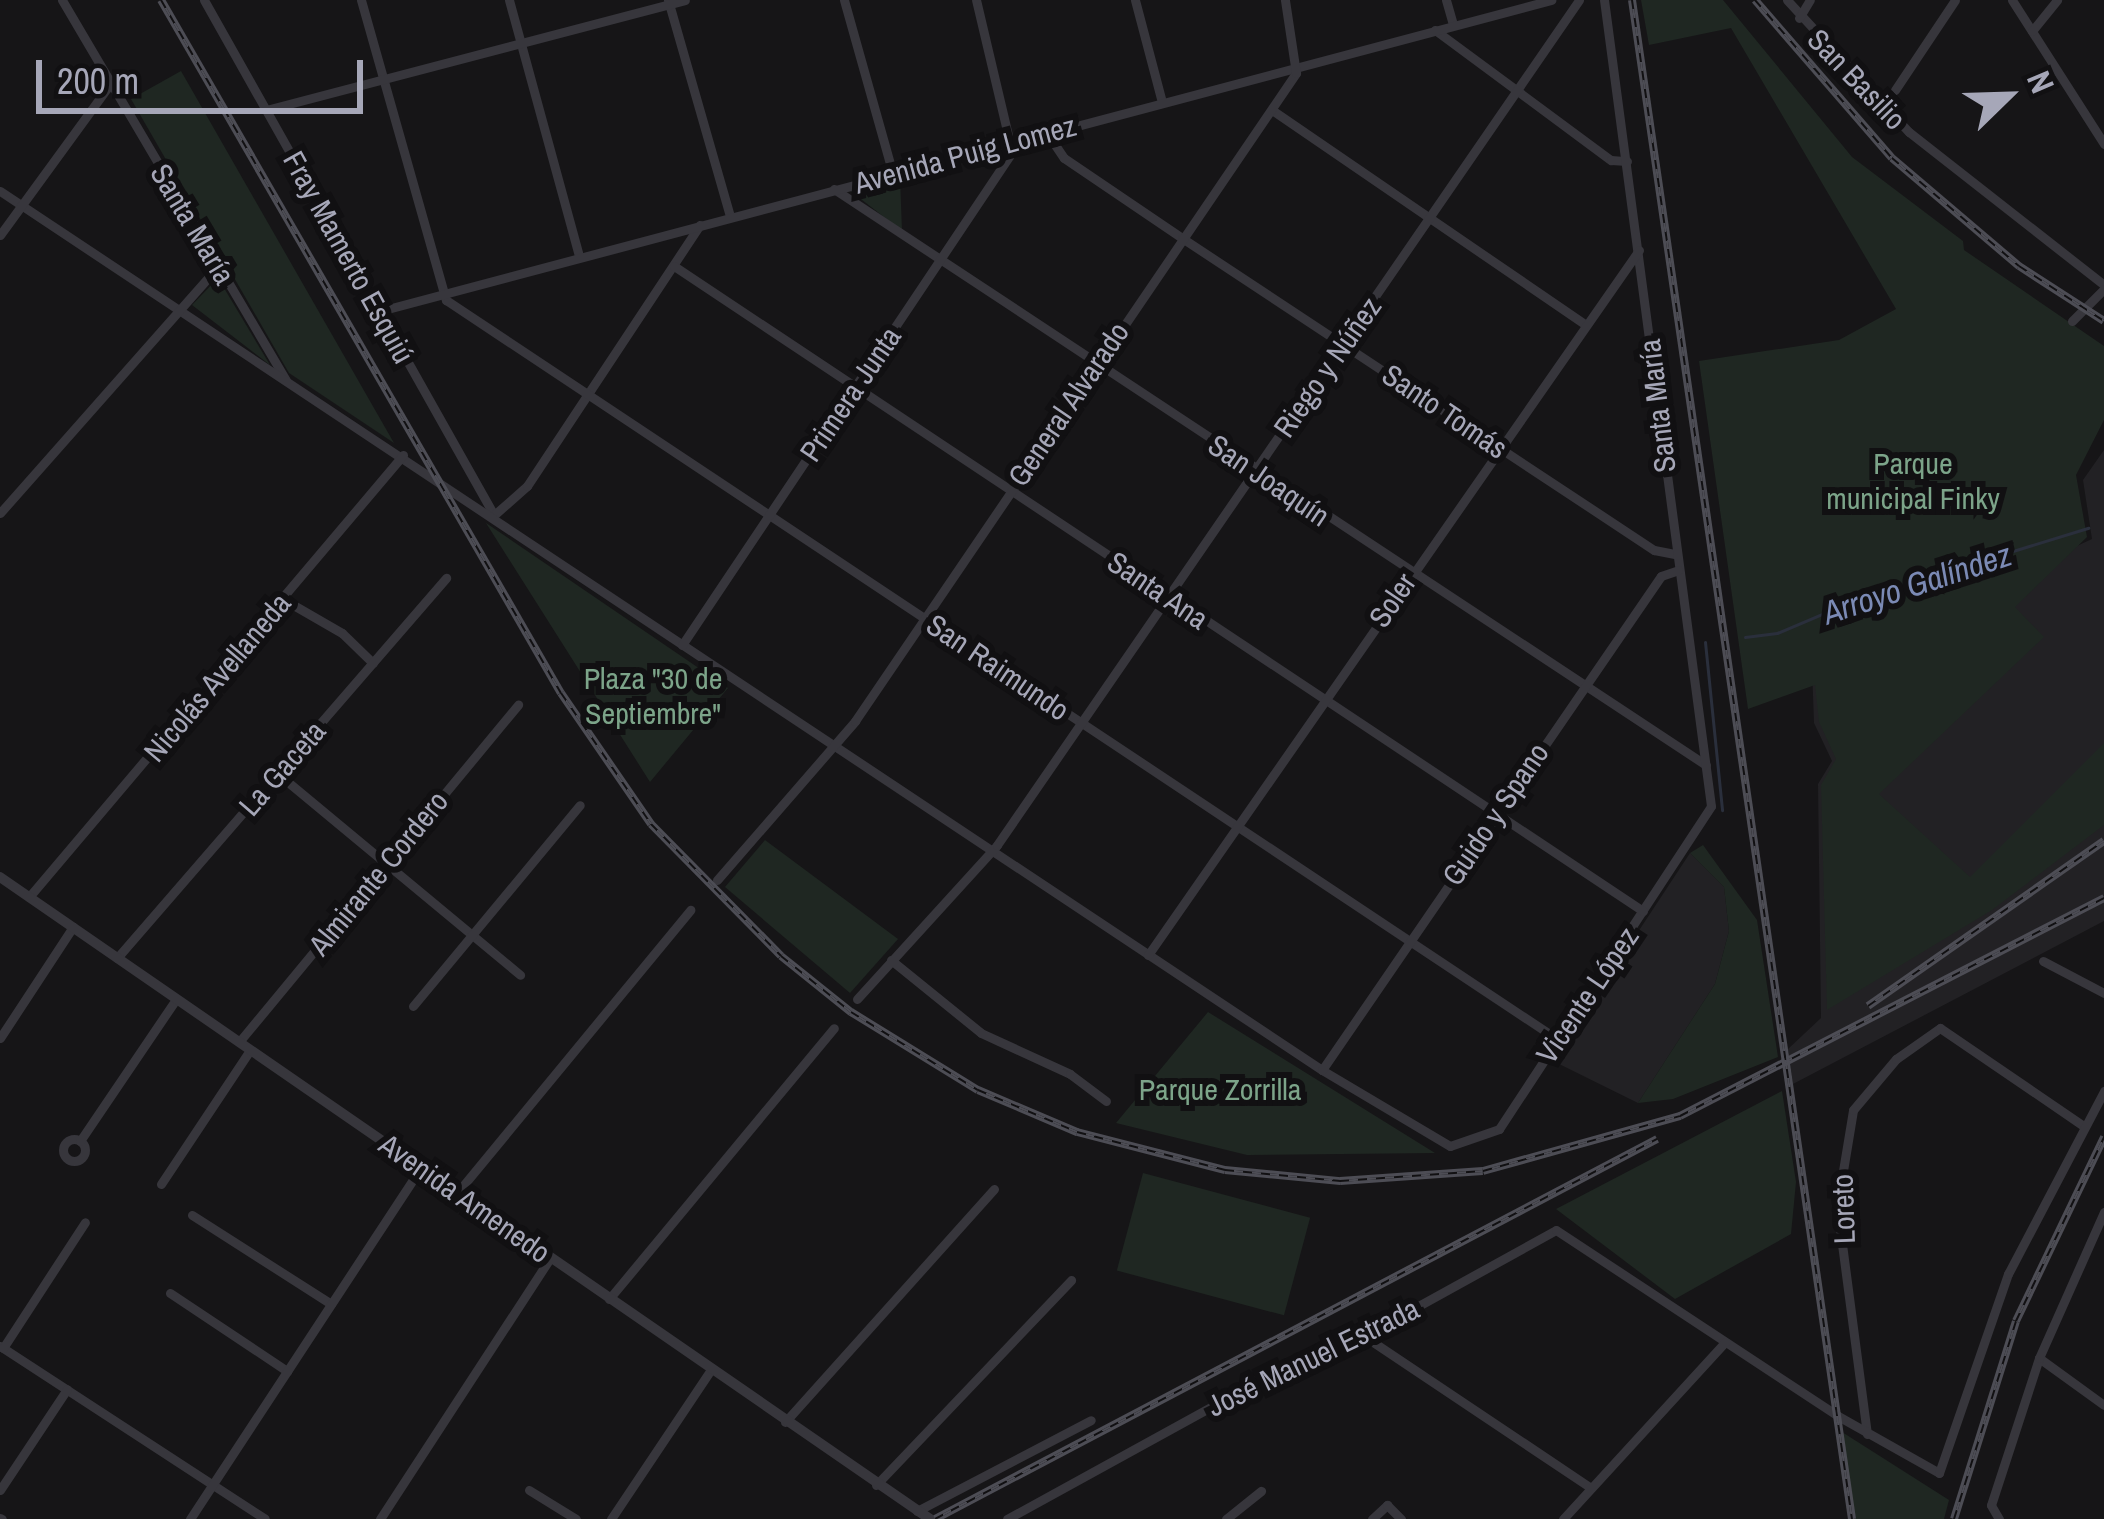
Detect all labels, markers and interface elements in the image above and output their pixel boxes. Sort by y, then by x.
street label: San Basilio [1800,21,1914,137]
scale bar [42,36,369,110]
north arrow [1948,36,2068,156]
text: 200 m [57,57,139,105]
text: N [2017,64,2065,100]
street label: Avenida Puig Lomez [850,107,1080,201]
street label: Fray Mamerto Esquiú [276,145,422,369]
street label: Santa María [143,157,243,291]
street label: Riego y Núñez [1266,290,1388,444]
street label: General Alvarado [1000,315,1136,493]
street label: Primera Junta [792,320,908,468]
street label: Santa María [1631,337,1683,475]
street label: Santo Tomás [1375,356,1515,466]
street label: San Joaquín [1202,426,1336,534]
park label: Parque municipal Finky [1826,445,2000,516]
water label: Arroyo Galíndez [1818,535,2016,633]
street label: Santa Ana [1100,543,1216,637]
street label: Soler [1361,566,1423,634]
street label: Nicolás Avellaneda [136,585,298,769]
street label: San Raimundo [920,606,1076,728]
park label: Plaza "30 de Septiembre" [584,660,722,730]
street label: La Gaceta [231,713,333,823]
street label: Guido y Spano [1434,736,1556,892]
street label: Almirante Cordero [301,784,455,962]
street label: Vicente López [1528,920,1646,1070]
park label: Parque Zorrilla [1139,1071,1301,1107]
street label: Avenida Amenedo [372,1125,558,1271]
street label: Loreto [1824,1174,1862,1244]
street label: José Manuel Estrada [1201,1290,1425,1424]

